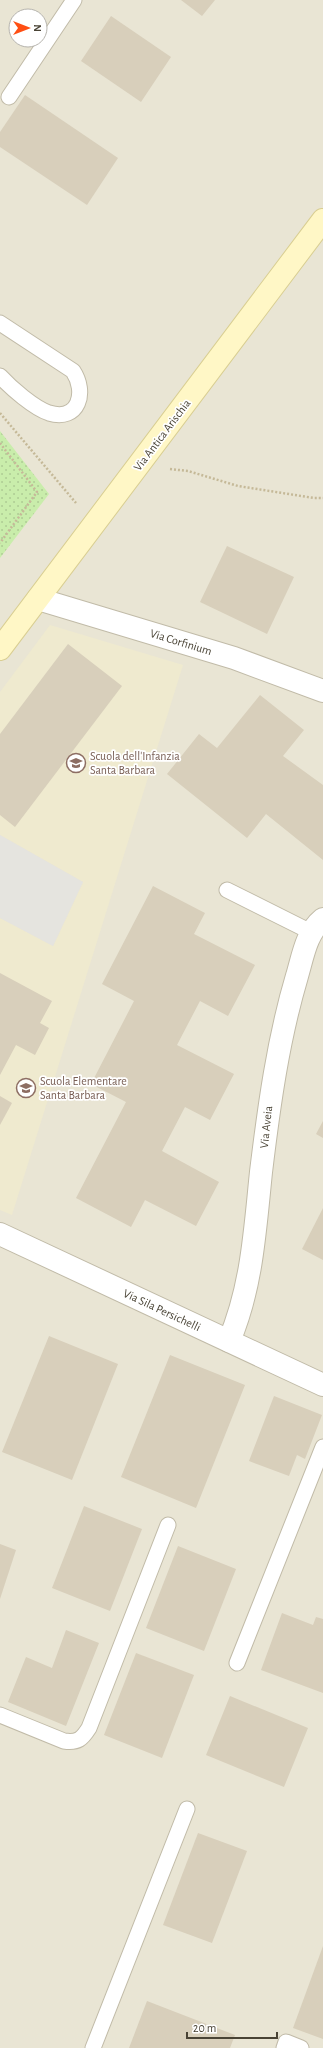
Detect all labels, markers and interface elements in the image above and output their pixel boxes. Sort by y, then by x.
north arrow [8,8,48,48]
text: N [32,24,43,32]
street label: Via Antica Arischia [131,397,193,473]
street label: Via Corfinium [149,627,213,657]
place label: Scuola dell'Infanzia Santa Barbara [90,750,180,776]
school or university icon: Scuola dell'Infanzia Santa Barbara [65,752,87,774]
place label: Scuola Elementare Santa Barbara [40,1075,127,1101]
school or university icon: Scuola Elementare Santa Barbara [15,1077,37,1099]
street label: Via Aveia [258,1105,274,1149]
street label: Via Sila Persichelli [121,1287,203,1333]
scale bar [187,2014,277,2040]
text: 20 m [193,2022,216,2034]

